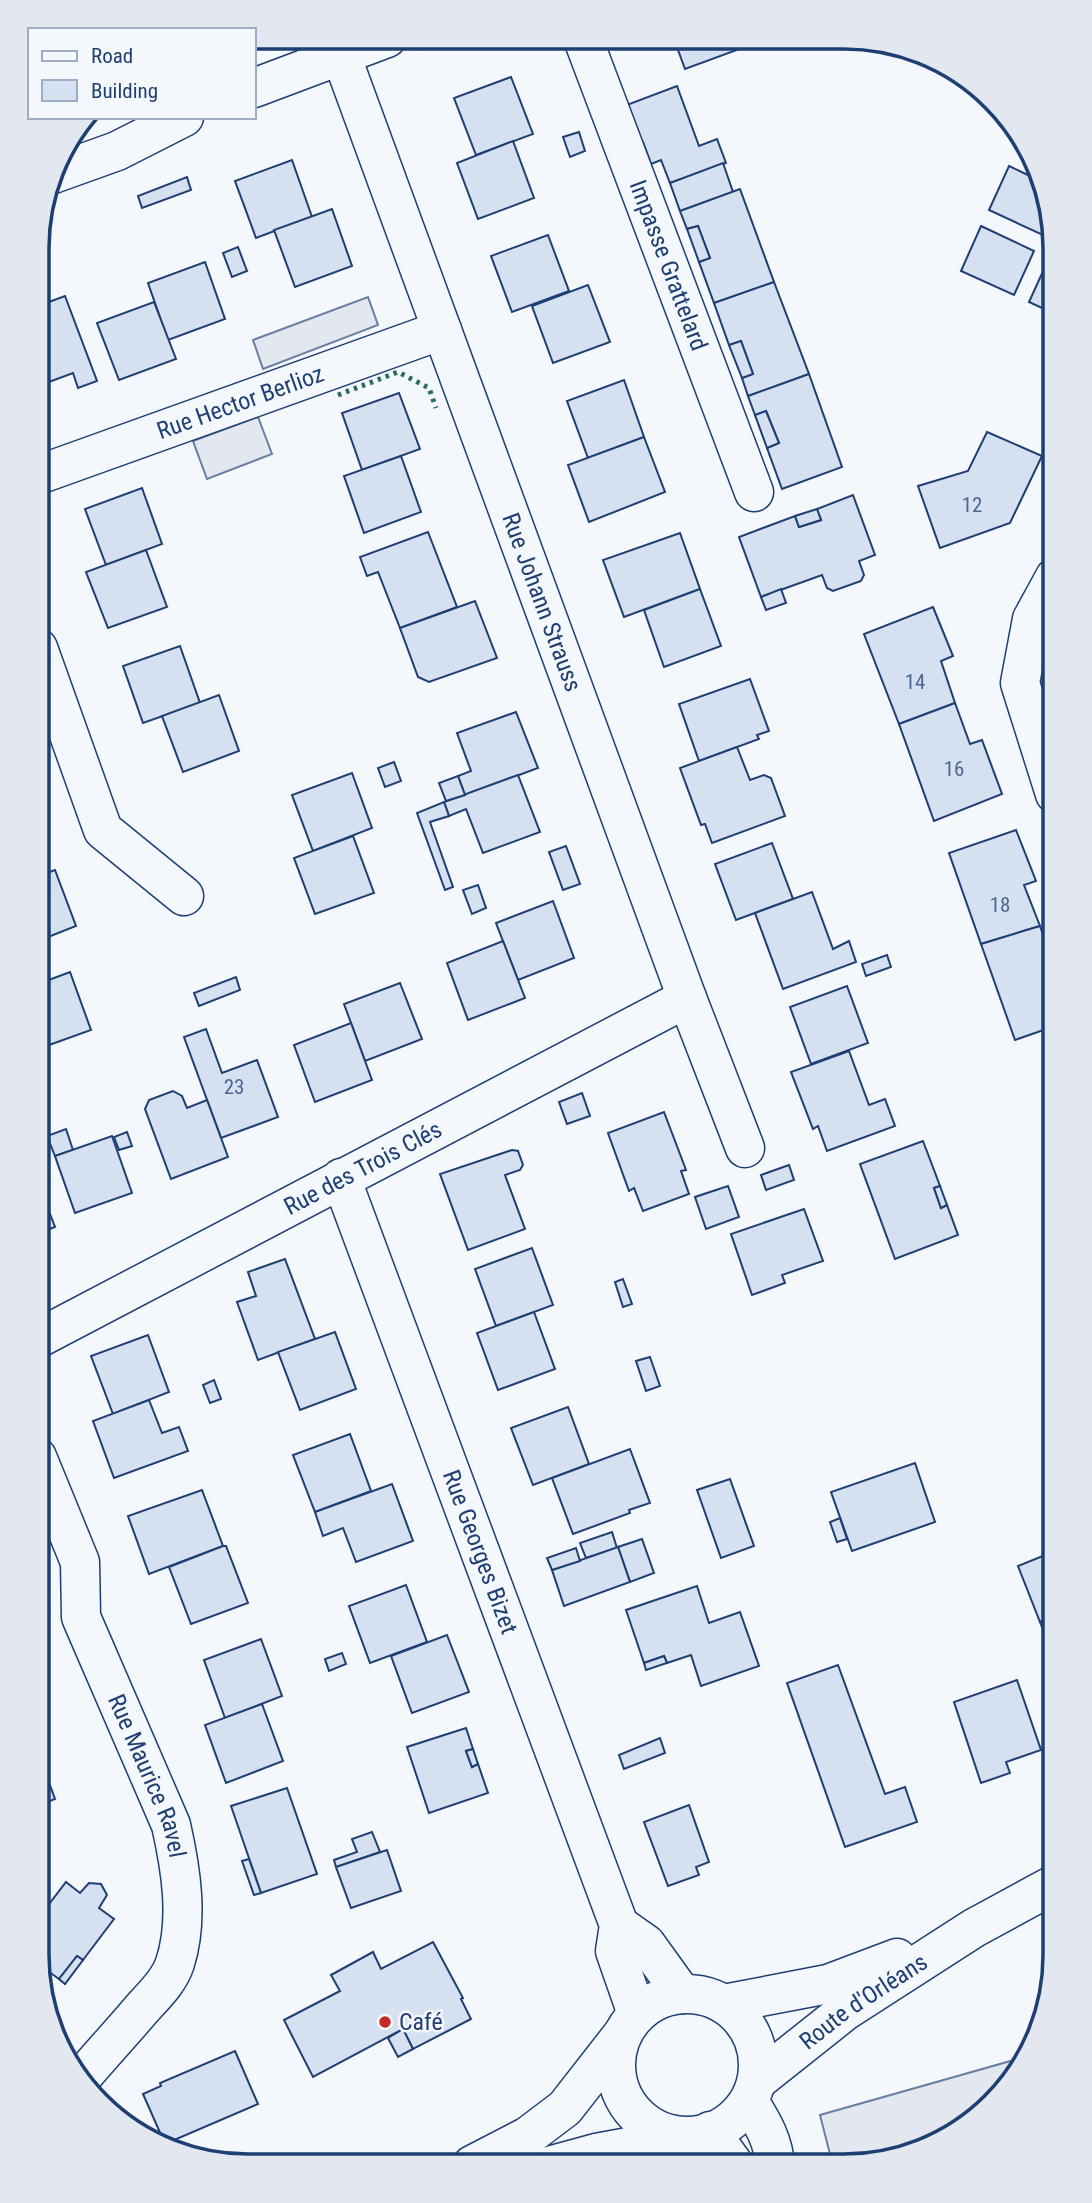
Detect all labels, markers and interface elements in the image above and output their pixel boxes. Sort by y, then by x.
legend [28,28,256,119]
text: Road [91,44,133,68]
text: Building [91,79,158,103]
street label: Impasse Grattelard [624,176,713,355]
street label: Rue Hector Berlioz [153,360,328,445]
house number: 12 [962,493,982,517]
street label: Rue Johann Strauss [496,509,587,695]
house number: 14 [905,670,925,694]
house number: 16 [944,757,964,781]
house number: 18 [990,893,1010,917]
house number: 23 [224,1075,244,1099]
street label: Rue des Trois Clés [279,1115,447,1221]
street label: Rue Georges Bizet [437,1466,523,1638]
street label: Rue Maurice Ravel [102,1690,191,1860]
street label: Route d'Orléans [794,1948,933,2056]
place label: Café [399,2008,443,2036]
marker: Café [377,2014,393,2030]

